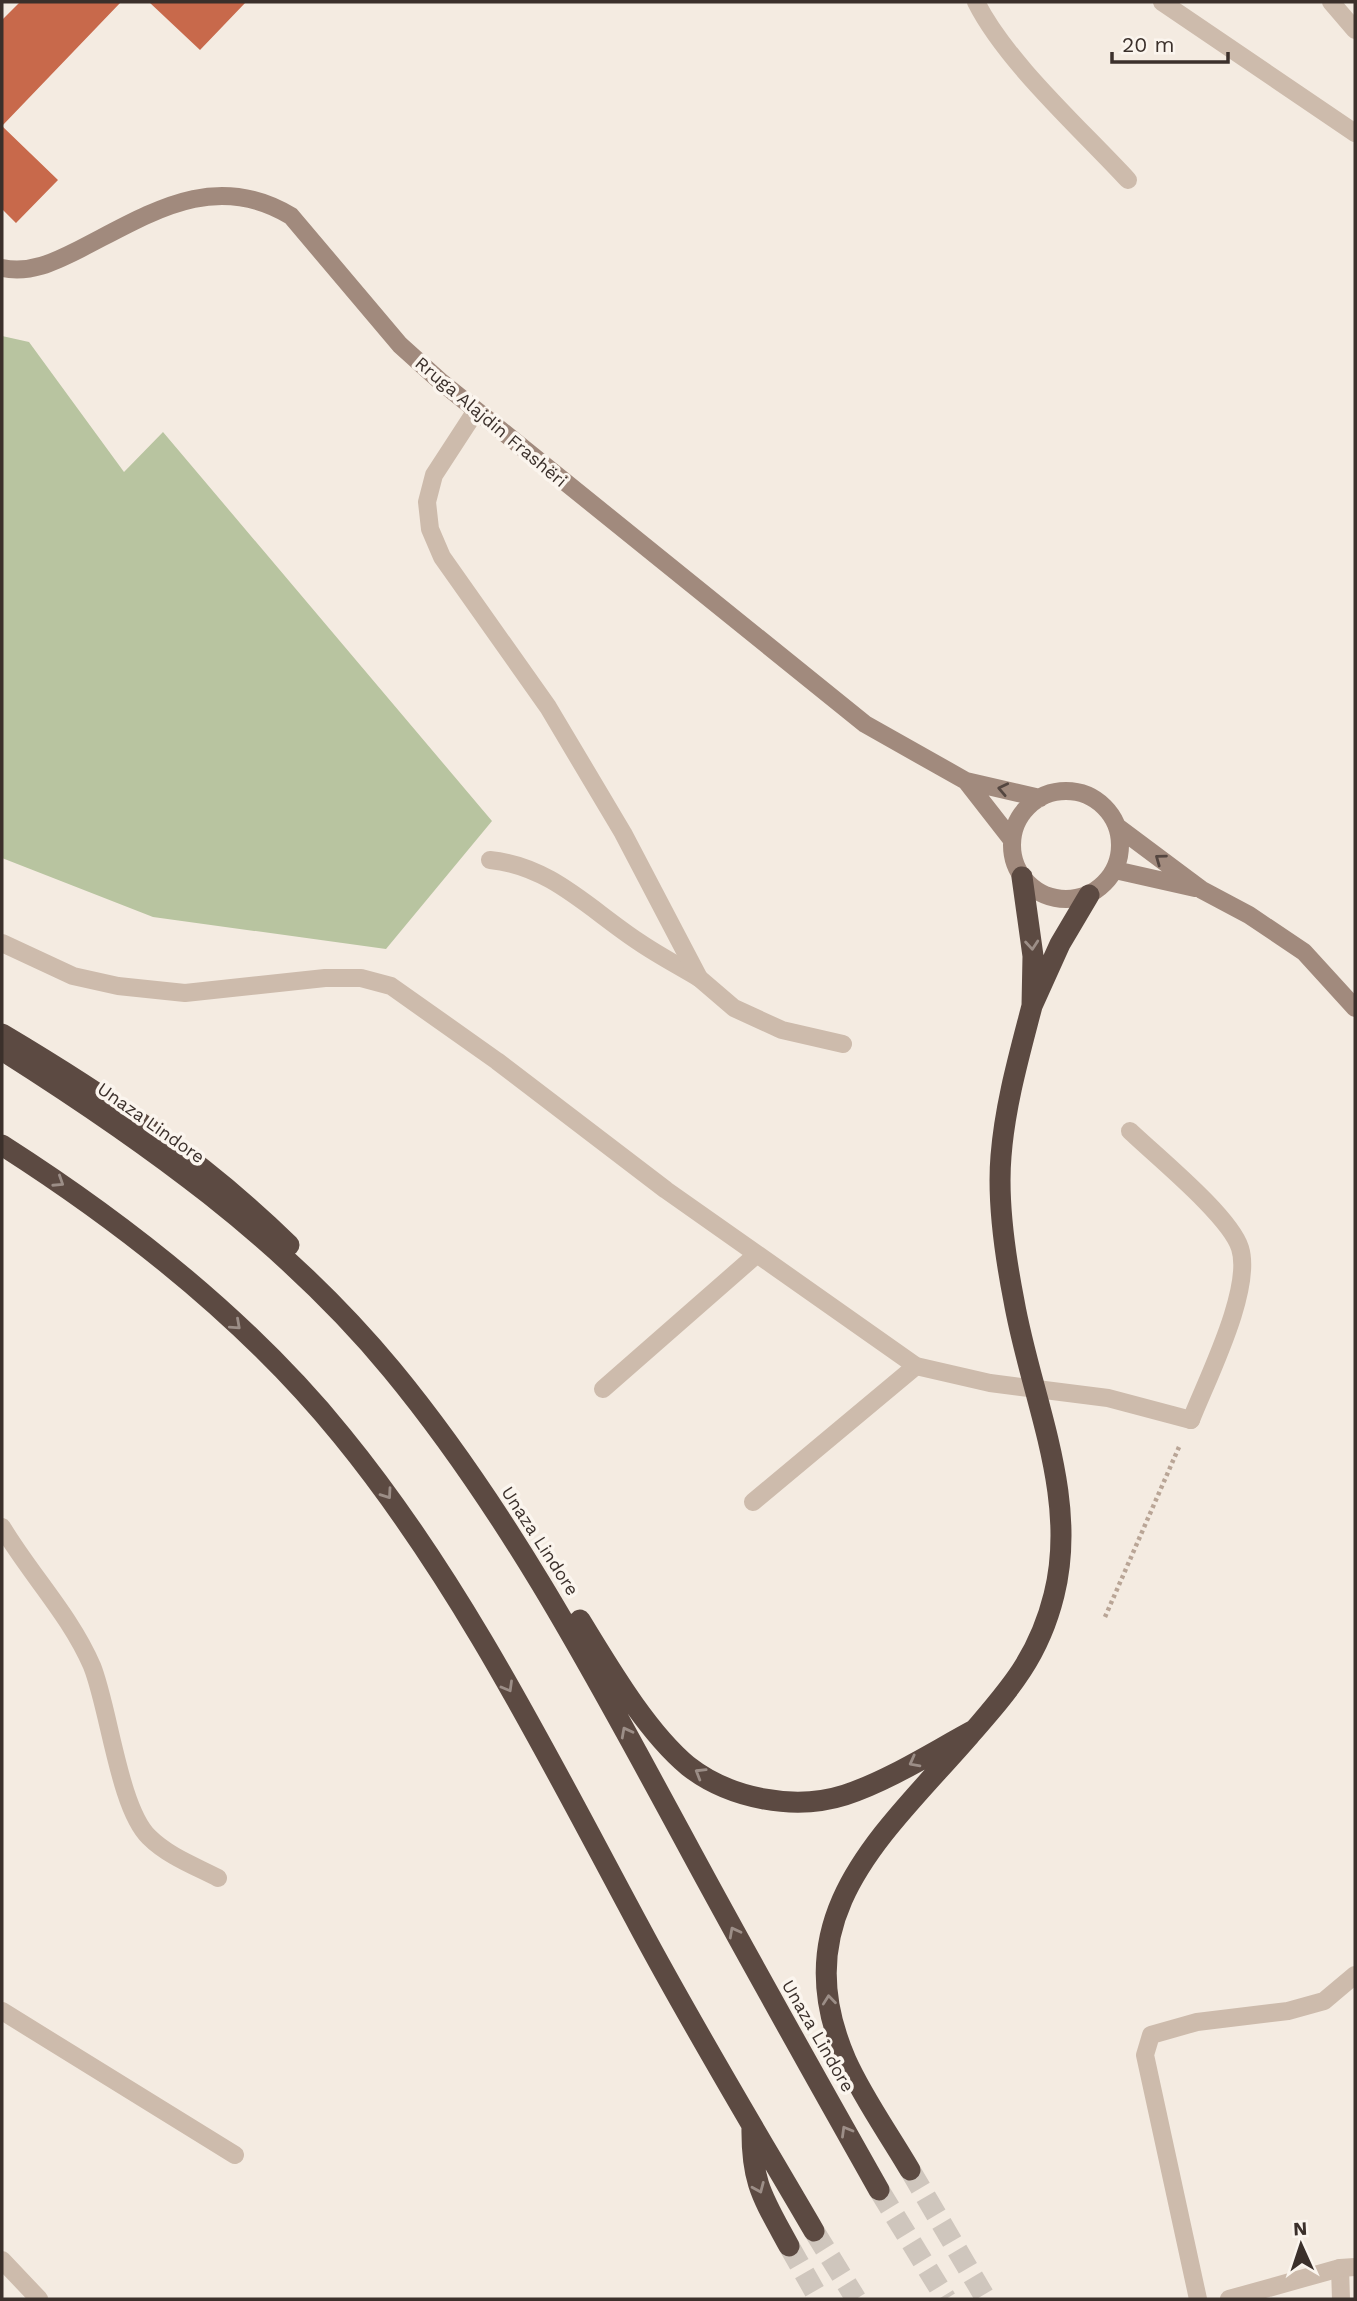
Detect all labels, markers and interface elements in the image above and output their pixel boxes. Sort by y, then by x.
scale bar [1112,21,1228,65]
text: 20 m [1122,32,1174,57]
street label: Rruga Alajdin Frashëri [411,352,571,491]
one-way arrow [997,783,1009,798]
one-way arrow [1155,855,1168,867]
one-way arrow [1024,939,1039,950]
street label: Unaza Lindore [94,1078,209,1167]
one-way arrow [52,1174,65,1187]
one-way arrow [228,1317,241,1329]
street label: Unaza Lindore [497,1482,583,1599]
one-way arrow [379,1486,391,1499]
one-way arrow [499,1680,512,1693]
one-way arrow [621,1727,634,1739]
one-way arrow [909,1754,921,1767]
one-way arrow [695,1768,708,1781]
one-way arrow [729,1927,742,1940]
street label: Unaza Lindore [778,1976,859,2095]
one-way arrow [821,1994,836,2006]
one-way arrow [841,2125,854,2138]
one-way arrow [751,2181,765,2193]
north arrow [1266,2210,1336,2280]
text: N [1292,2217,1308,2240]

